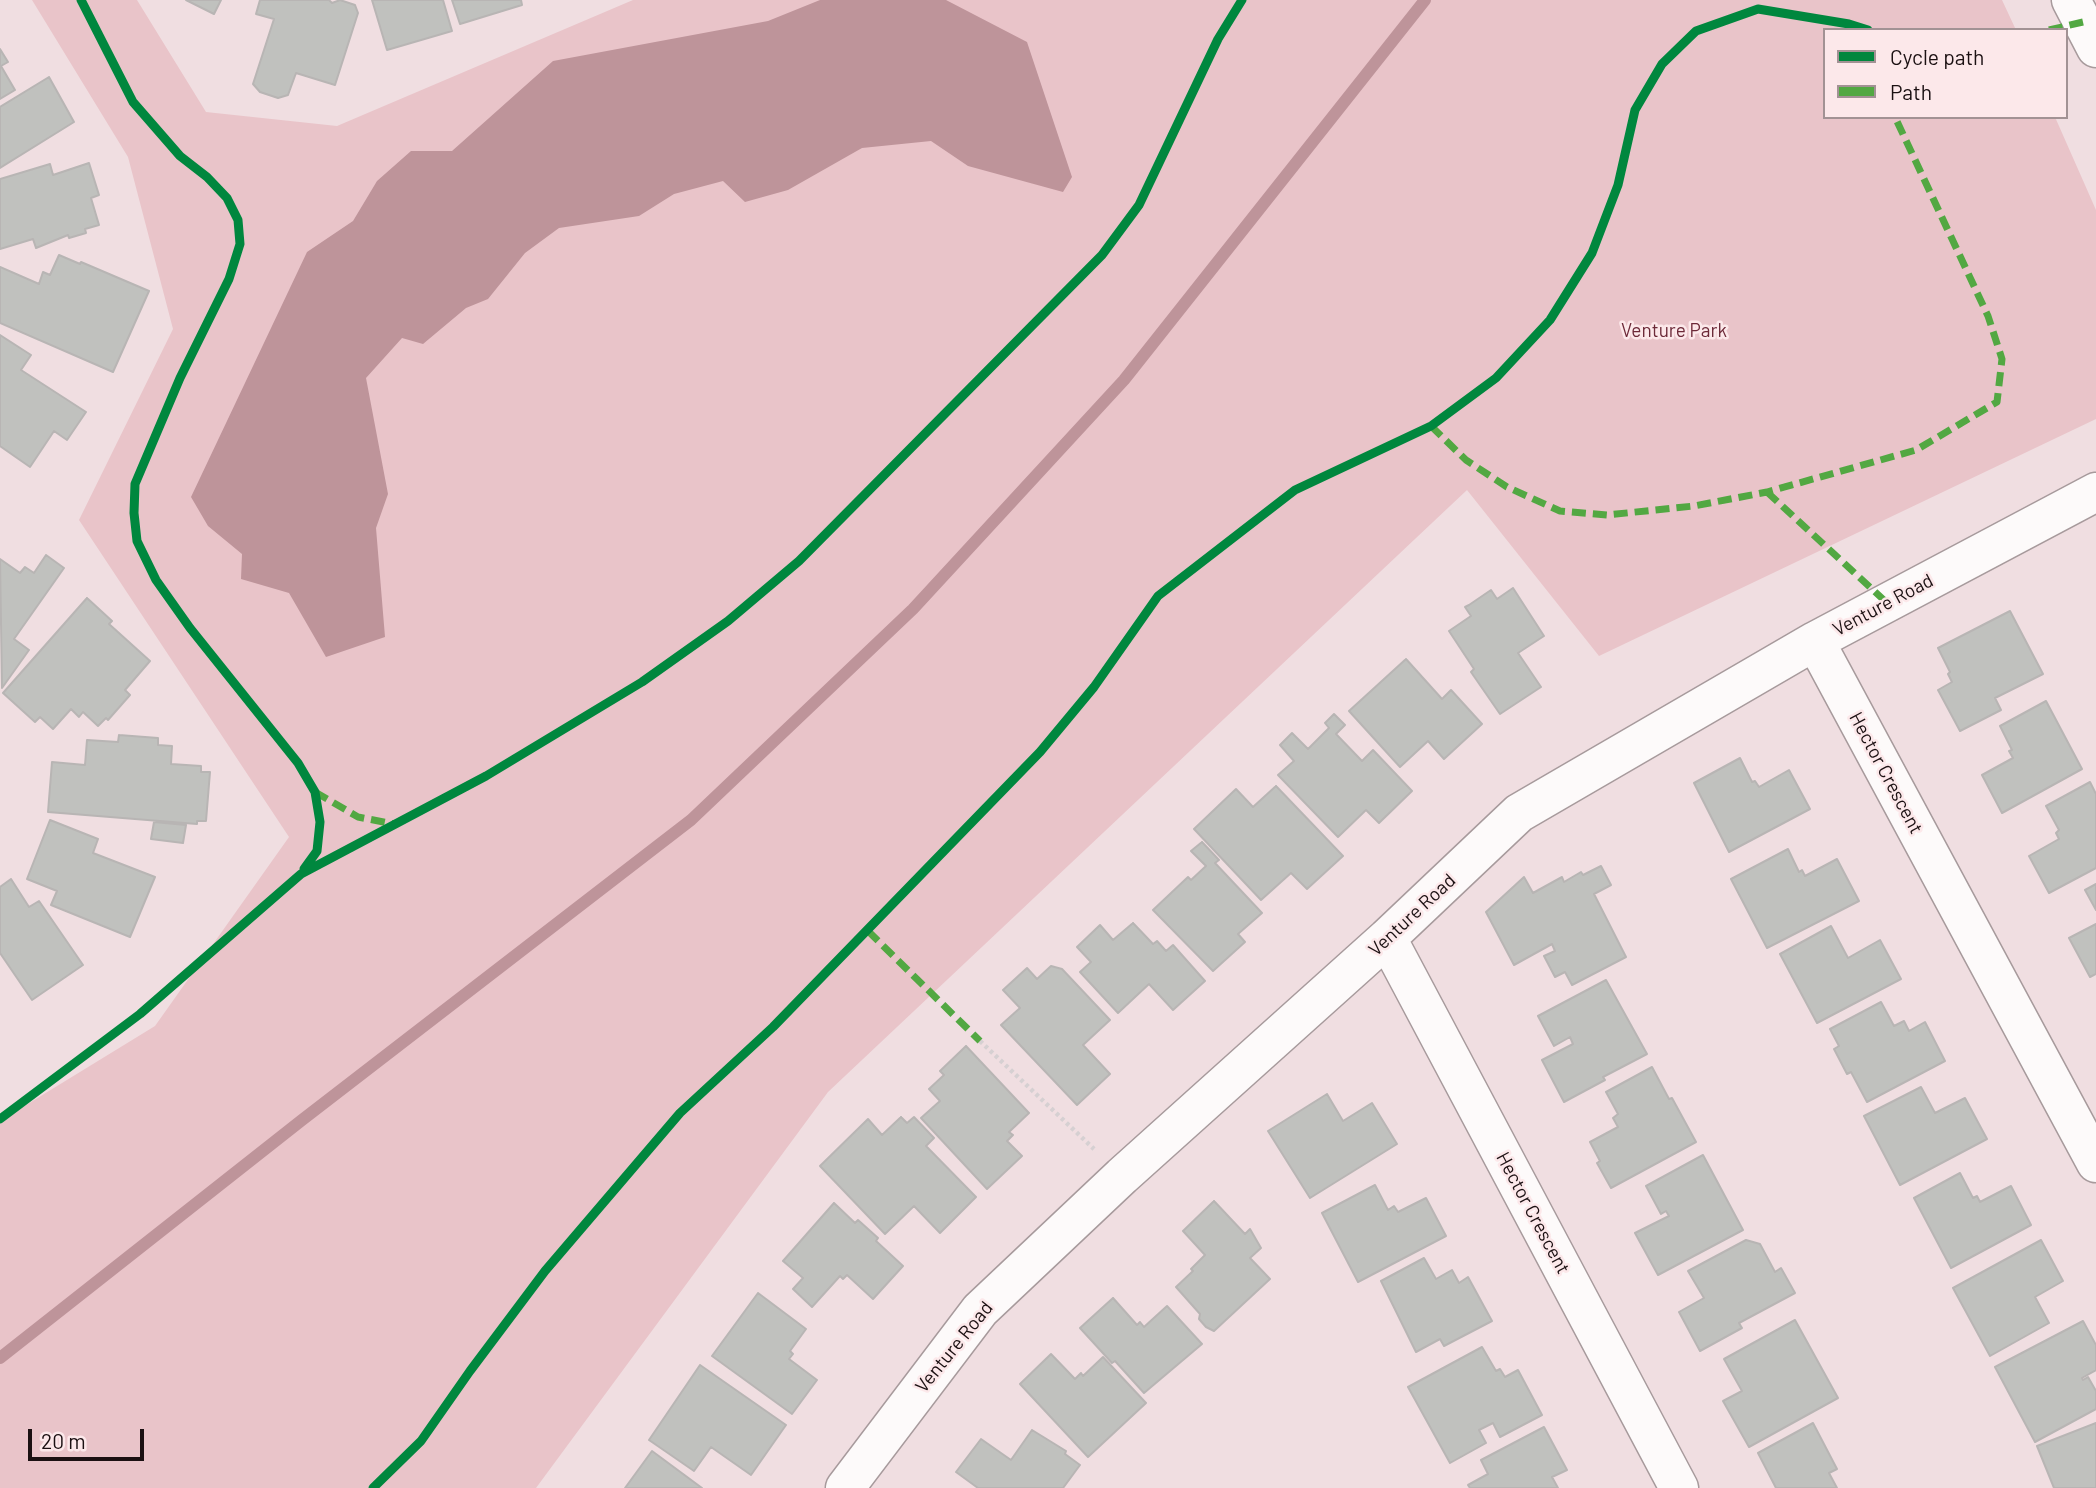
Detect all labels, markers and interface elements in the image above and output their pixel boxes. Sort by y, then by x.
legend [1823,28,2068,119]
text: Cycle path [1890,44,1984,69]
text: Path [1890,79,1932,104]
park label: Venture Park [1621,320,1727,342]
street label: Venture Road [1829,569,1937,641]
street label: Hector Crescent [1844,708,1928,838]
street label: Venture Road [1364,869,1460,961]
street label: Hector Crescent [1491,1148,1575,1278]
street label: Venture Road [910,1297,998,1397]
scale bar [32,1414,147,1458]
text: 20 m [41,1428,86,1453]

